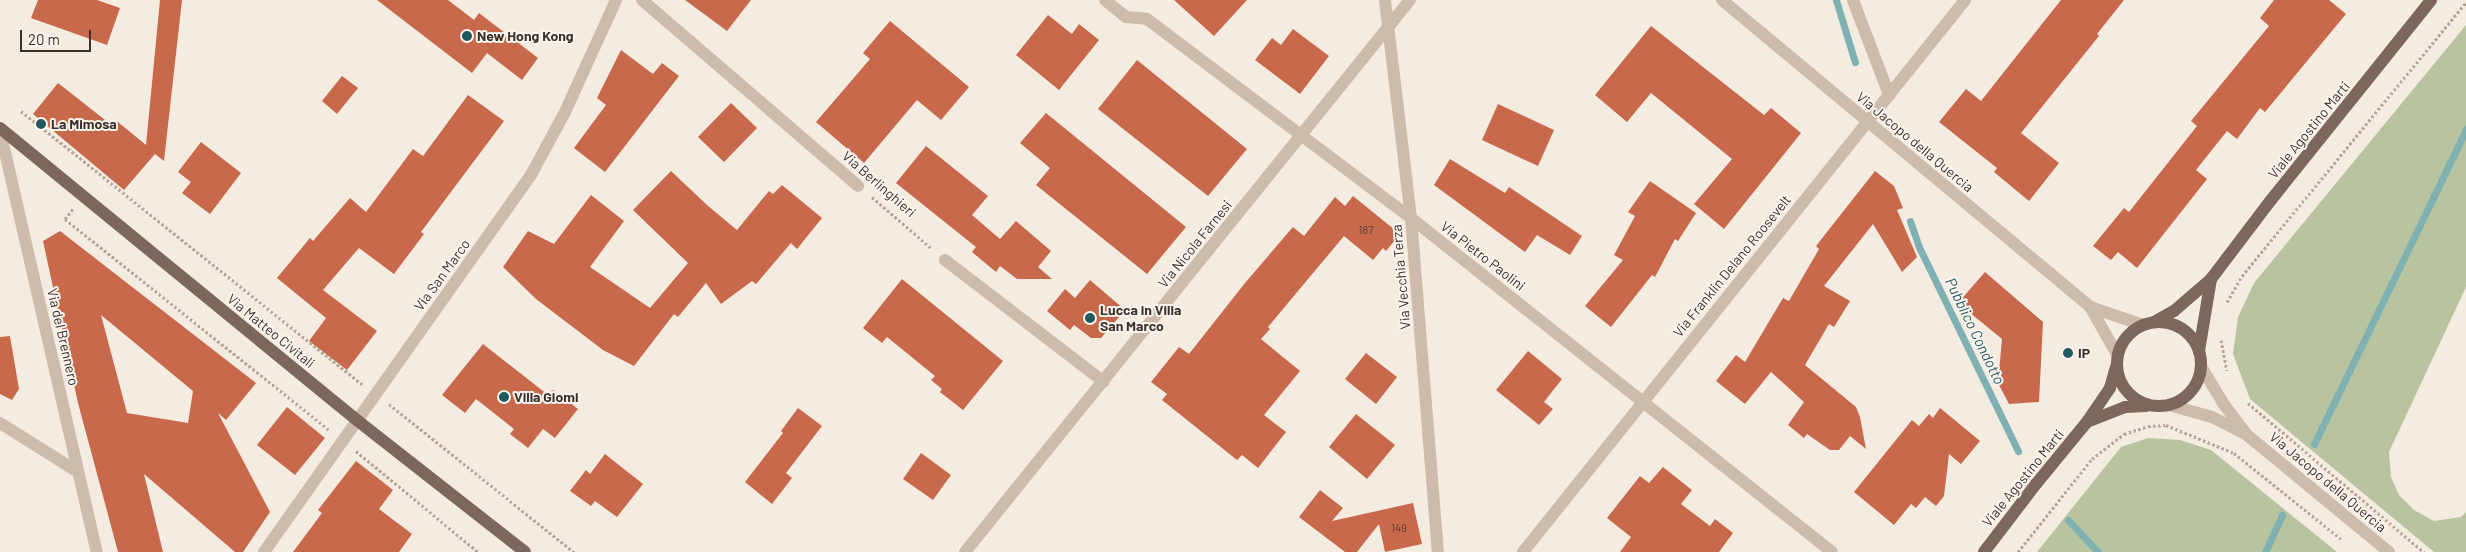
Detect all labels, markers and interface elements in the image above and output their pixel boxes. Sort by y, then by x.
scale bar [22,20,94,52]
place label: New Hong Kong [477,28,574,44]
text: 20 m [28,30,60,48]
marker: New Hong Kong [461,30,473,42]
street label: Viale Agostino Marti [2265,78,2353,182]
street label: Via Jacopo della Quercia [1853,88,1977,196]
place label: La Mimosa [51,116,117,132]
marker: La Mimosa [35,118,47,130]
street label: Via Berlinghieri [839,147,919,221]
street label: Via Franklin Delano Roosevelt [1670,192,1794,340]
street label: Via Nicola Farnesi [1155,197,1235,291]
street label: Via Pietro Paolini [1437,218,1529,294]
house number: 187 [1359,223,1373,237]
street label: Via Vecchia Terza [1388,224,1414,330]
street label: Via San Marco [410,236,474,314]
water label: Pubblico Condotto [1941,275,2009,387]
street label: Via del Brennero [44,287,82,387]
street label: Via Matteo Civitali [224,290,318,372]
place label: Lucca in Villa San Marco [1100,302,1181,334]
marker: Lucca in Villa San Marco [1084,312,1096,324]
place label: IP [2078,345,2090,361]
marker: IP [2062,347,2074,359]
place label: Villa Giomi [514,389,578,405]
marker: Villa Giomi [498,391,510,403]
street label: Viale Agostino Marti [1979,426,2067,530]
street label: Via Jacopo della Quercia [2266,428,2390,536]
house number: 149 [1391,521,1407,535]

